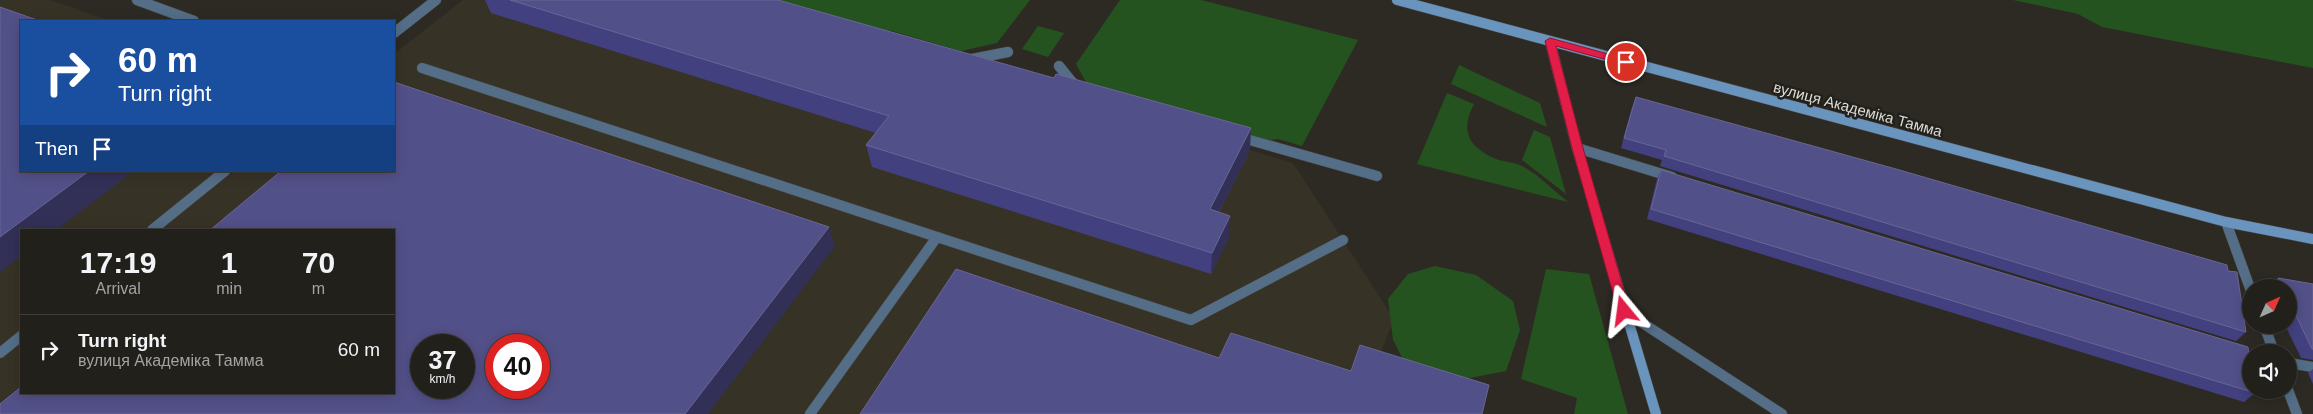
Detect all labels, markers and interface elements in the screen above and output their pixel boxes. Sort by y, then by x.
icon: right [35,40,100,105]
text: 60 m [118,40,198,79]
pin [1605,41,1647,83]
icon: arrive [1612,48,1640,76]
street label: вулиця Академіка Тамма [1772,78,1945,140]
text: Turn right [118,81,211,106]
icon: arrive [88,135,116,163]
text: Then [35,138,78,159]
text: 17:19 [80,246,157,279]
text: 1 [221,246,238,279]
text: 70 [302,246,335,279]
north arrow [2242,279,2298,334]
map controls [2242,279,2297,399]
text: Arrival [95,280,141,297]
text: min [216,280,242,297]
text: m [312,280,325,297]
position arrow [1597,284,1649,336]
text: Turn right [78,330,166,351]
speed limit sign: 40 [485,334,550,399]
icon: right [35,336,63,364]
text: 60 m [338,339,380,360]
button: sound [2242,344,2297,399]
text: 37 [429,346,456,374]
text: вулиця Академіка Тамма [78,352,264,369]
text: km/h [429,372,456,386]

